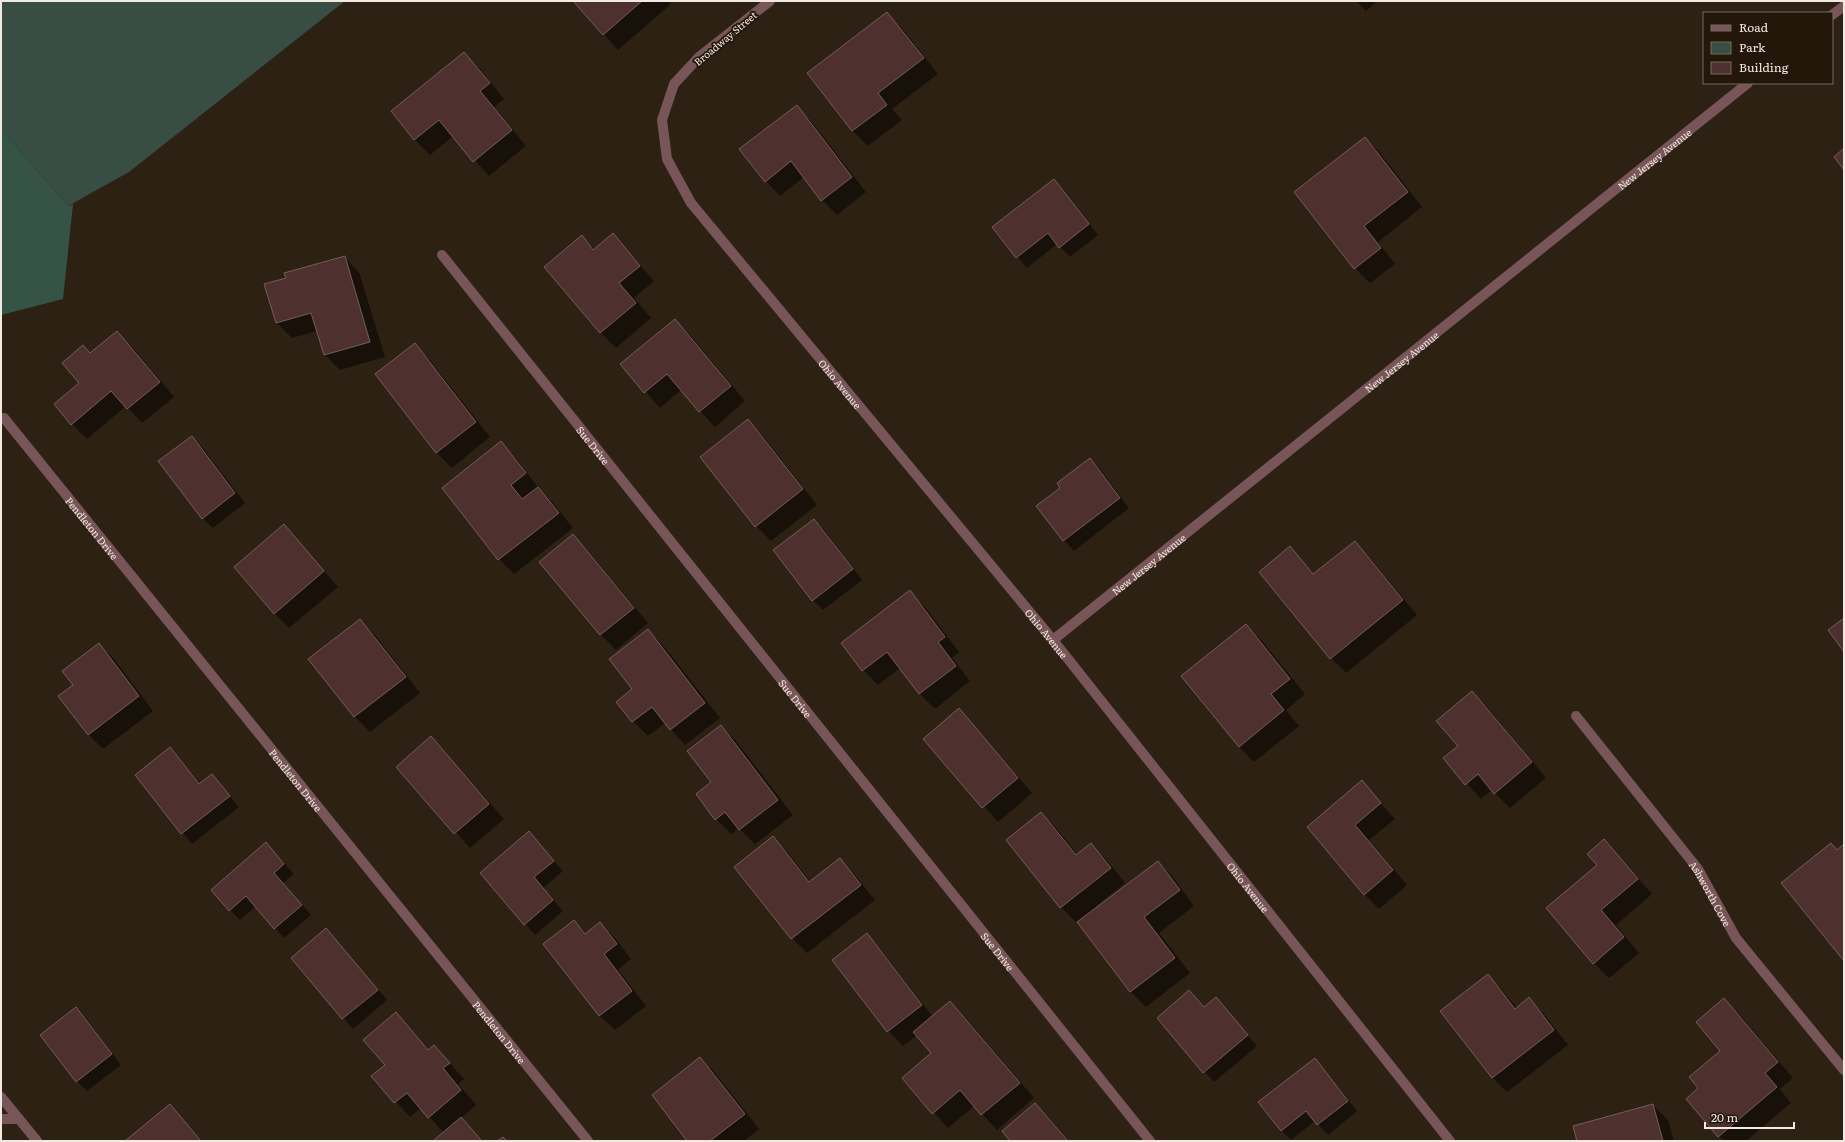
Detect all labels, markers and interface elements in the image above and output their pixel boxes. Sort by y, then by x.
street label: Broadway Street [690,7,760,69]
legend [1703,12,1833,84]
text: Road [1739,18,1769,36]
text: Park [1739,38,1766,56]
text: Building [1739,58,1789,76]
street label: New Jersey Avenue [1614,124,1694,193]
street label: New Jersey Avenue [1361,327,1441,395]
street label: Ohio Avenue [815,355,866,412]
street label: Sue Drive [574,422,614,467]
street label: Pendleton Drive [63,493,123,562]
street label: New Jersey Avenue [1108,529,1188,598]
street label: Ohio Avenue [1022,605,1072,661]
street label: Sue Drive [776,675,816,720]
street label: Pendleton Drive [266,745,326,814]
street label: Ashworth Cove [1686,857,1735,929]
street label: Ohio Avenue [1224,858,1273,915]
street label: Sue Drive [978,929,1018,974]
street label: Pendleton Drive [470,997,530,1066]
scale bar [1705,1104,1794,1130]
text: 20 m [1711,1108,1738,1126]

